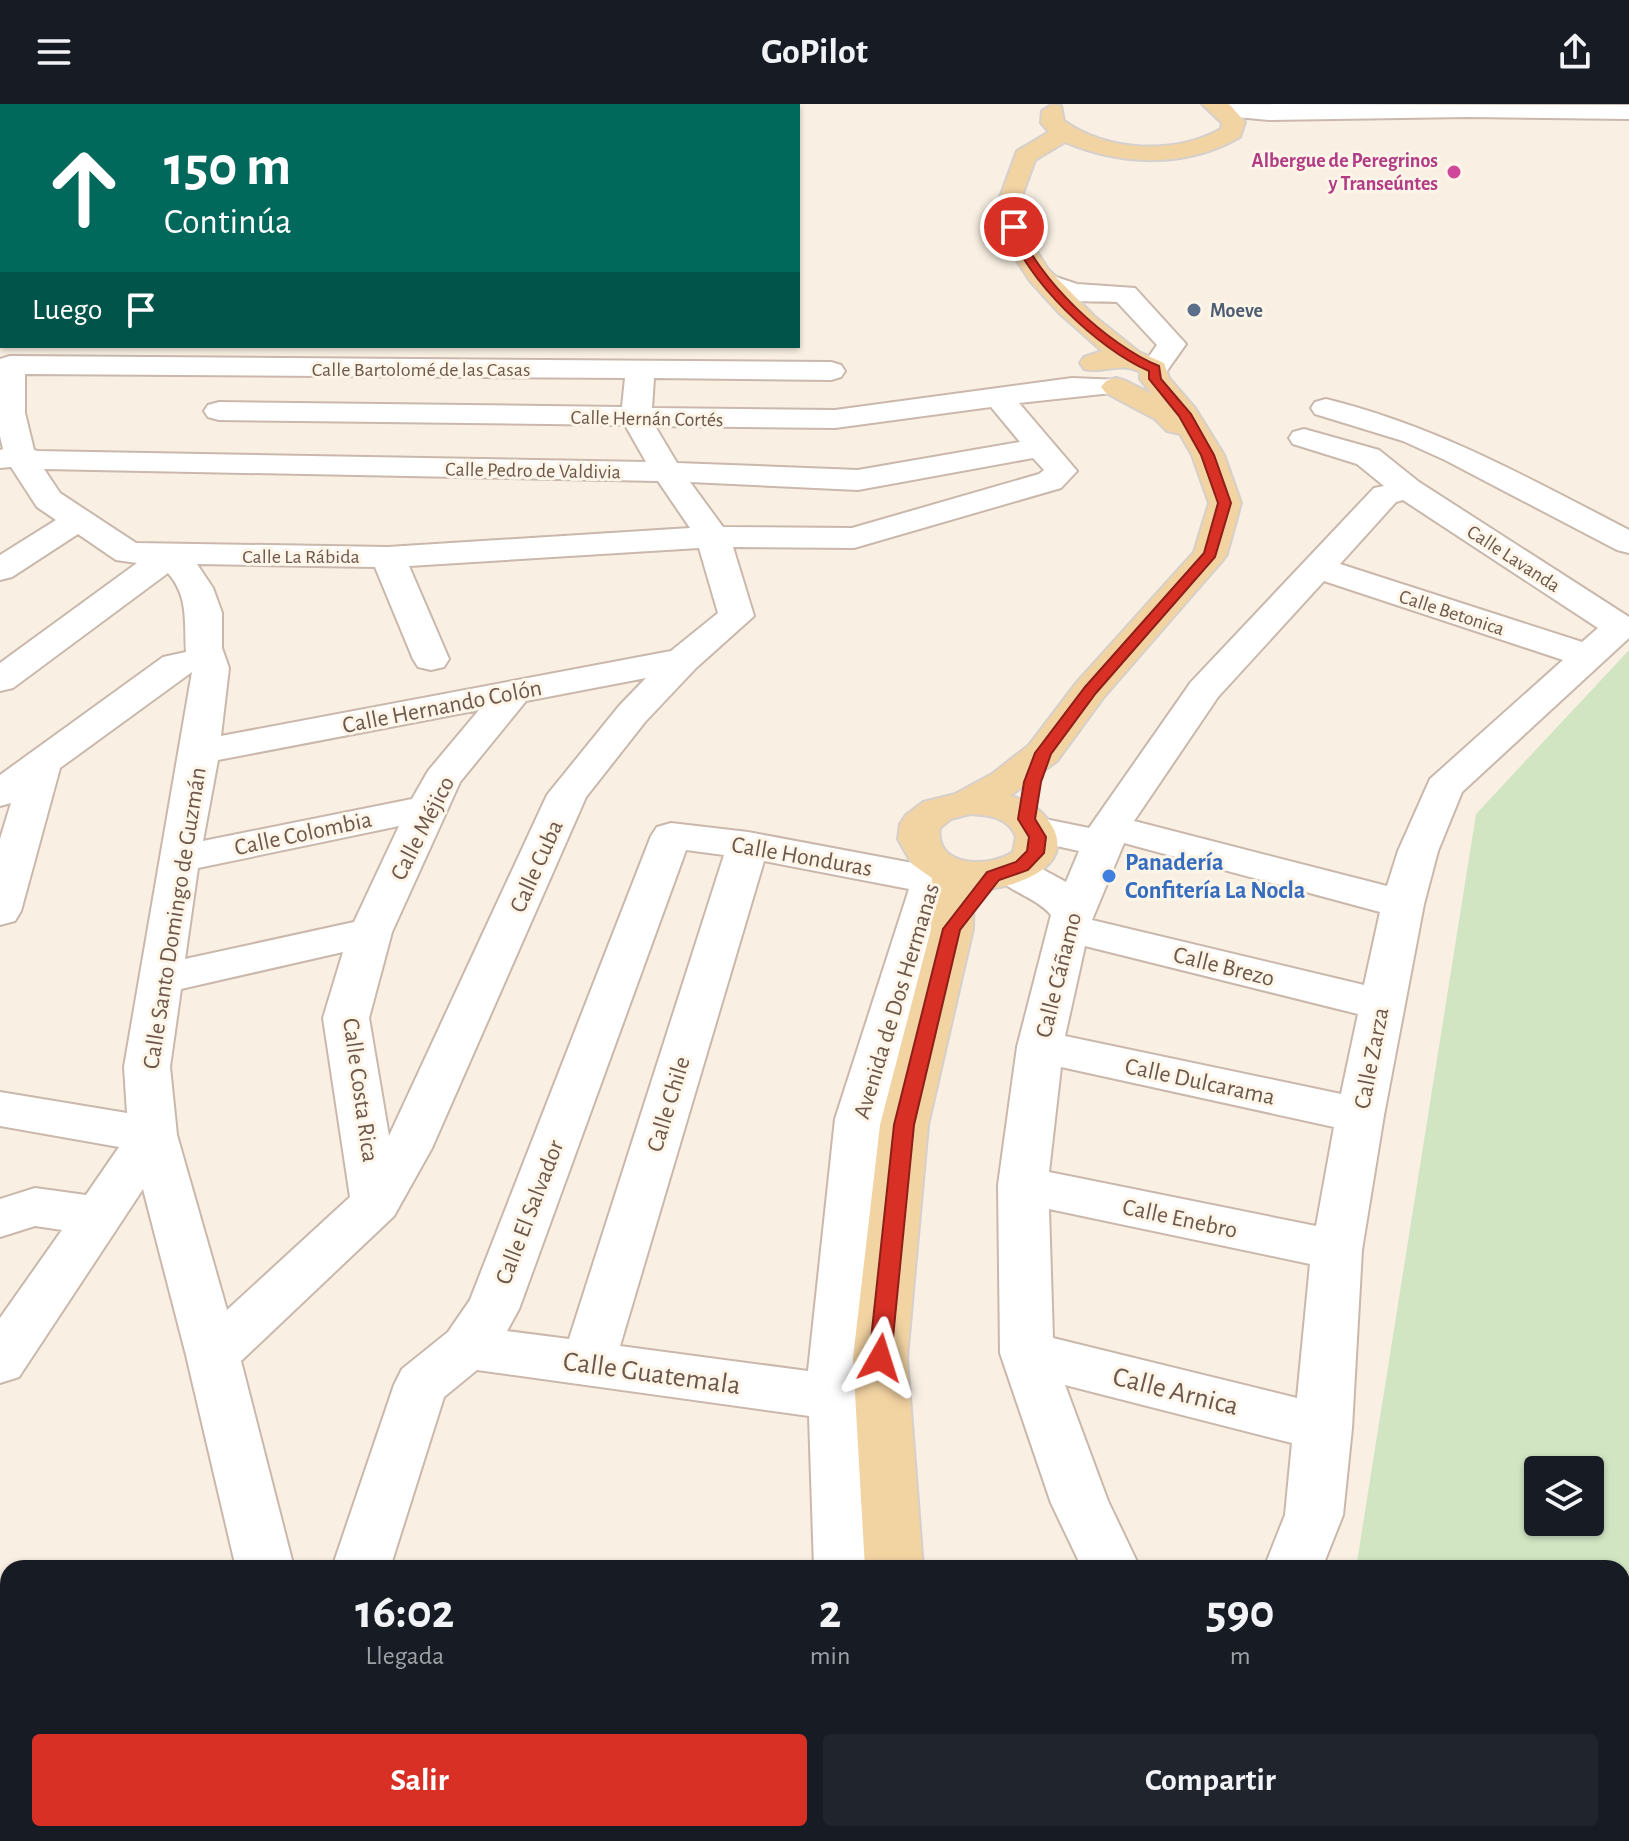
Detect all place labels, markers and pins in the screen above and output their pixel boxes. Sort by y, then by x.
place label: Albergue de Peregrinos y Transeúntes [1252,151,1438,194]
marker: Albergue de Peregrinos y Transeúntes [1445,163,1463,181]
pin [980,193,1048,261]
marker: Moeve [1185,301,1203,319]
place label: Moeve [1210,301,1263,321]
place label: Panadería Confitería La Nocla [1125,851,1305,903]
marker: Panadería Confitería La Nocla [1100,867,1118,885]

